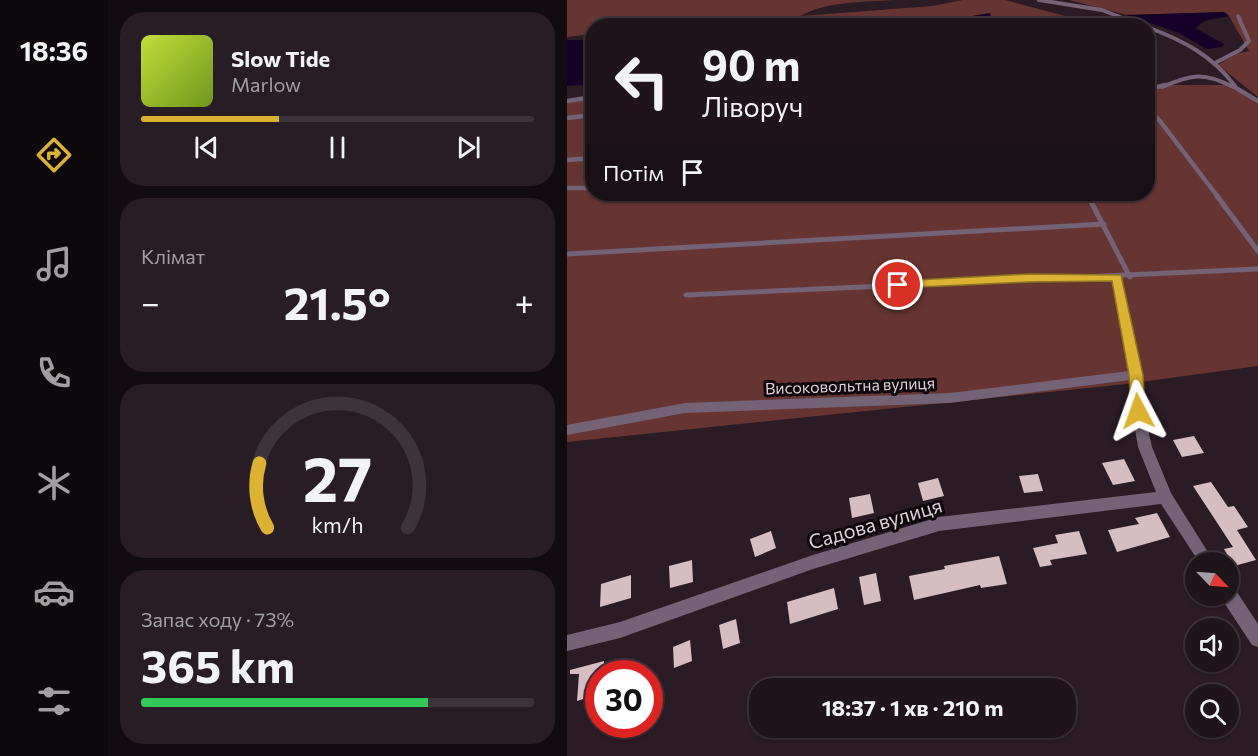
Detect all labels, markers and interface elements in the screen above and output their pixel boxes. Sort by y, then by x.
text: 18:36 [20,34,88,67]
text: 90 m [702,38,801,90]
icon: left [603,42,681,120]
text: Slow Tide [231,45,330,72]
text: Marlow [231,72,301,96]
text: Ліворуч [702,90,803,123]
icon: previous [190,131,223,164]
icon: pause [321,131,354,164]
icon: next [452,131,485,164]
icon: directions [33,134,75,176]
icon: arrive [676,156,709,189]
text: Потім [603,159,664,186]
icon: music [33,243,75,285]
text: Клімат [141,244,205,268]
pin [872,259,923,310]
icon: arrive [881,268,914,301]
text: 21.5° [284,274,391,329]
text: − [141,281,160,322]
text: + [515,281,534,322]
icon: phone [33,352,75,394]
street label: Високовольтна вулиця [765,373,935,397]
position arrow [1106,379,1170,443]
text: 27 [303,439,372,515]
icon: climate [33,462,75,504]
street label: Садова вулиця [805,492,945,554]
text: km/h [311,511,364,537]
north arrow [1185,552,1239,606]
map controls [1185,552,1239,738]
icon: car [33,571,75,613]
text: Запас ходу · 73% [141,607,294,631]
button: sound [1185,618,1239,672]
text: 365 km [141,637,295,692]
speed limit sign: 30 [585,660,663,738]
icon: filters [33,680,75,722]
button: search [1185,684,1239,738]
text: 18:37 · 1 хв · 210 m [822,694,1003,721]

